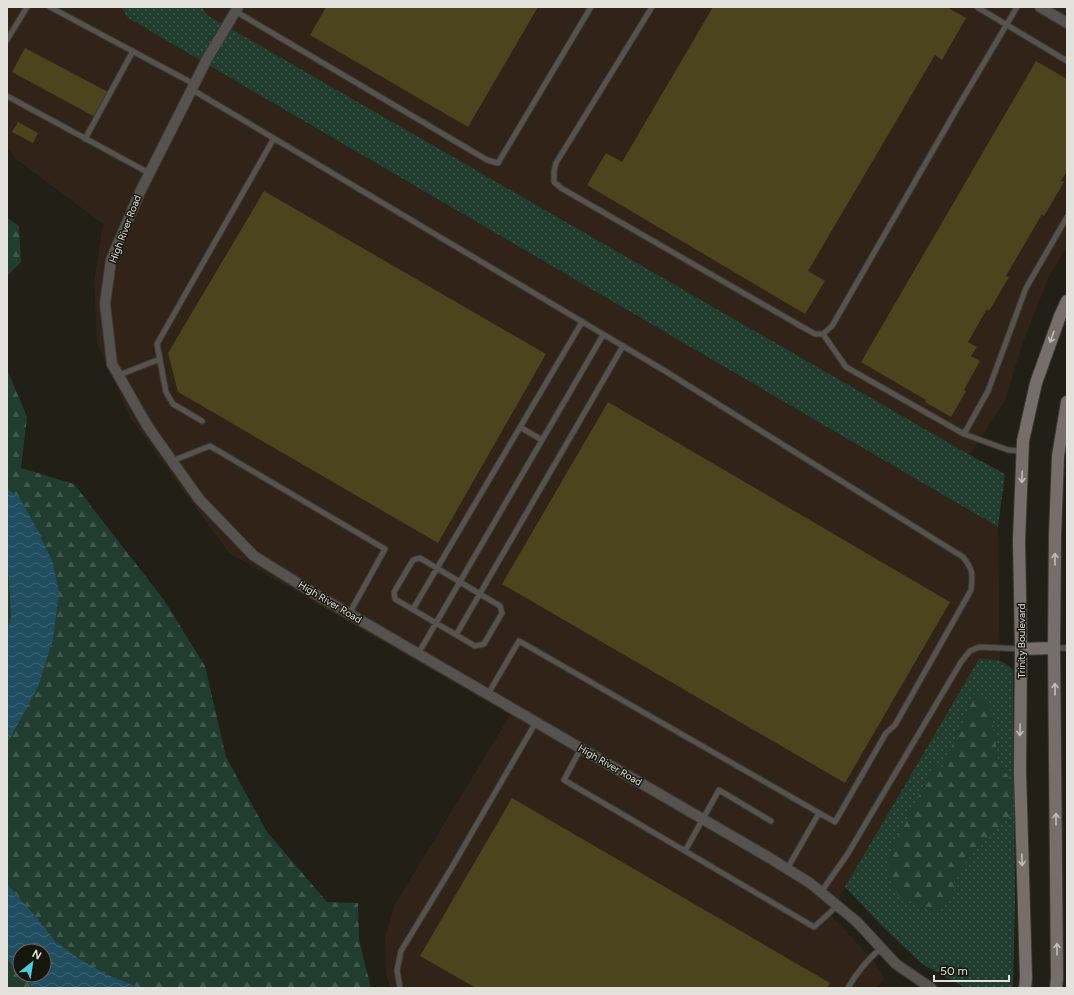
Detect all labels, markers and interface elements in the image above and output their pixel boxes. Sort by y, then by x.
street label: High River Road [106,193,144,265]
one-way arrow [1048,331,1055,344]
one-way arrow [1018,470,1025,483]
one-way arrow [1051,553,1059,566]
street label: High River Road [296,578,364,626]
street label: Trinity Boulevard [1015,604,1028,678]
one-way arrow [1051,683,1059,696]
one-way arrow [1016,723,1024,736]
street label: High River Road [576,741,644,789]
one-way arrow [1052,813,1060,826]
one-way arrow [1018,853,1026,866]
north arrow [12,943,52,983]
one-way arrow [1053,943,1061,956]
text: N [30,947,44,963]
scale bar [934,957,1009,983]
text: 50 m [940,964,968,978]

